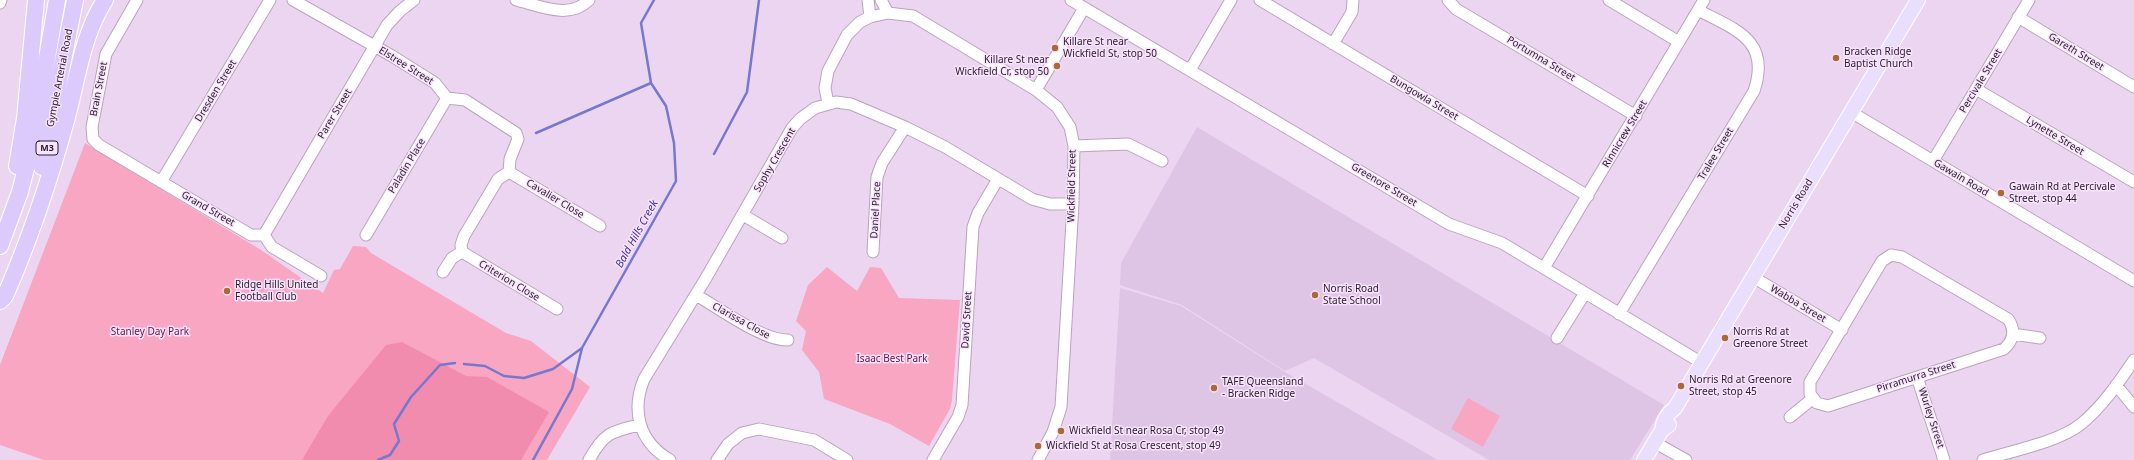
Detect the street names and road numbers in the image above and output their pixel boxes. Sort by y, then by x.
street label: Gympie Arterial Road [45,28,75,128]
street label: Gareth Street [2046,31,2106,73]
street label: Portumna Street [1505,34,1577,84]
street label: Elstree Street [376,44,436,88]
street label: Percivale Street [1957,47,2005,115]
street label: Dresden Street [193,58,239,124]
street label: Brain Street [88,61,110,117]
street label: Bungowla Street [1388,73,1460,123]
street label: Parer Street [315,87,355,141]
street label: Rinnicrew Street [1600,98,1650,170]
street label: Lynette Street [2024,114,2086,158]
street label: Sophy Crescent [752,126,798,194]
street label: Tralee Street [1696,126,1736,182]
street label: Paladin Place [386,136,428,196]
road number: M3 [36,141,58,155]
street label: Wickfield Street [1065,149,1079,223]
street label: Gawain Road [1931,157,1991,199]
street label: Greenore Street [1349,161,1419,209]
street label: Cavalier Close [524,177,586,221]
street label: Norris Road [1776,177,1816,231]
street label: Daniel Place [869,181,883,239]
street label: Grand Street [179,189,237,229]
street label: Criterion Close [476,258,542,304]
street label: Wabba Street [1768,283,1828,325]
street label: David Street [960,291,974,349]
street label: Clarissa Close [710,300,772,342]
street label: Pirramurra Street [1875,359,1957,395]
street label: Wurley Street [1916,386,1946,450]

